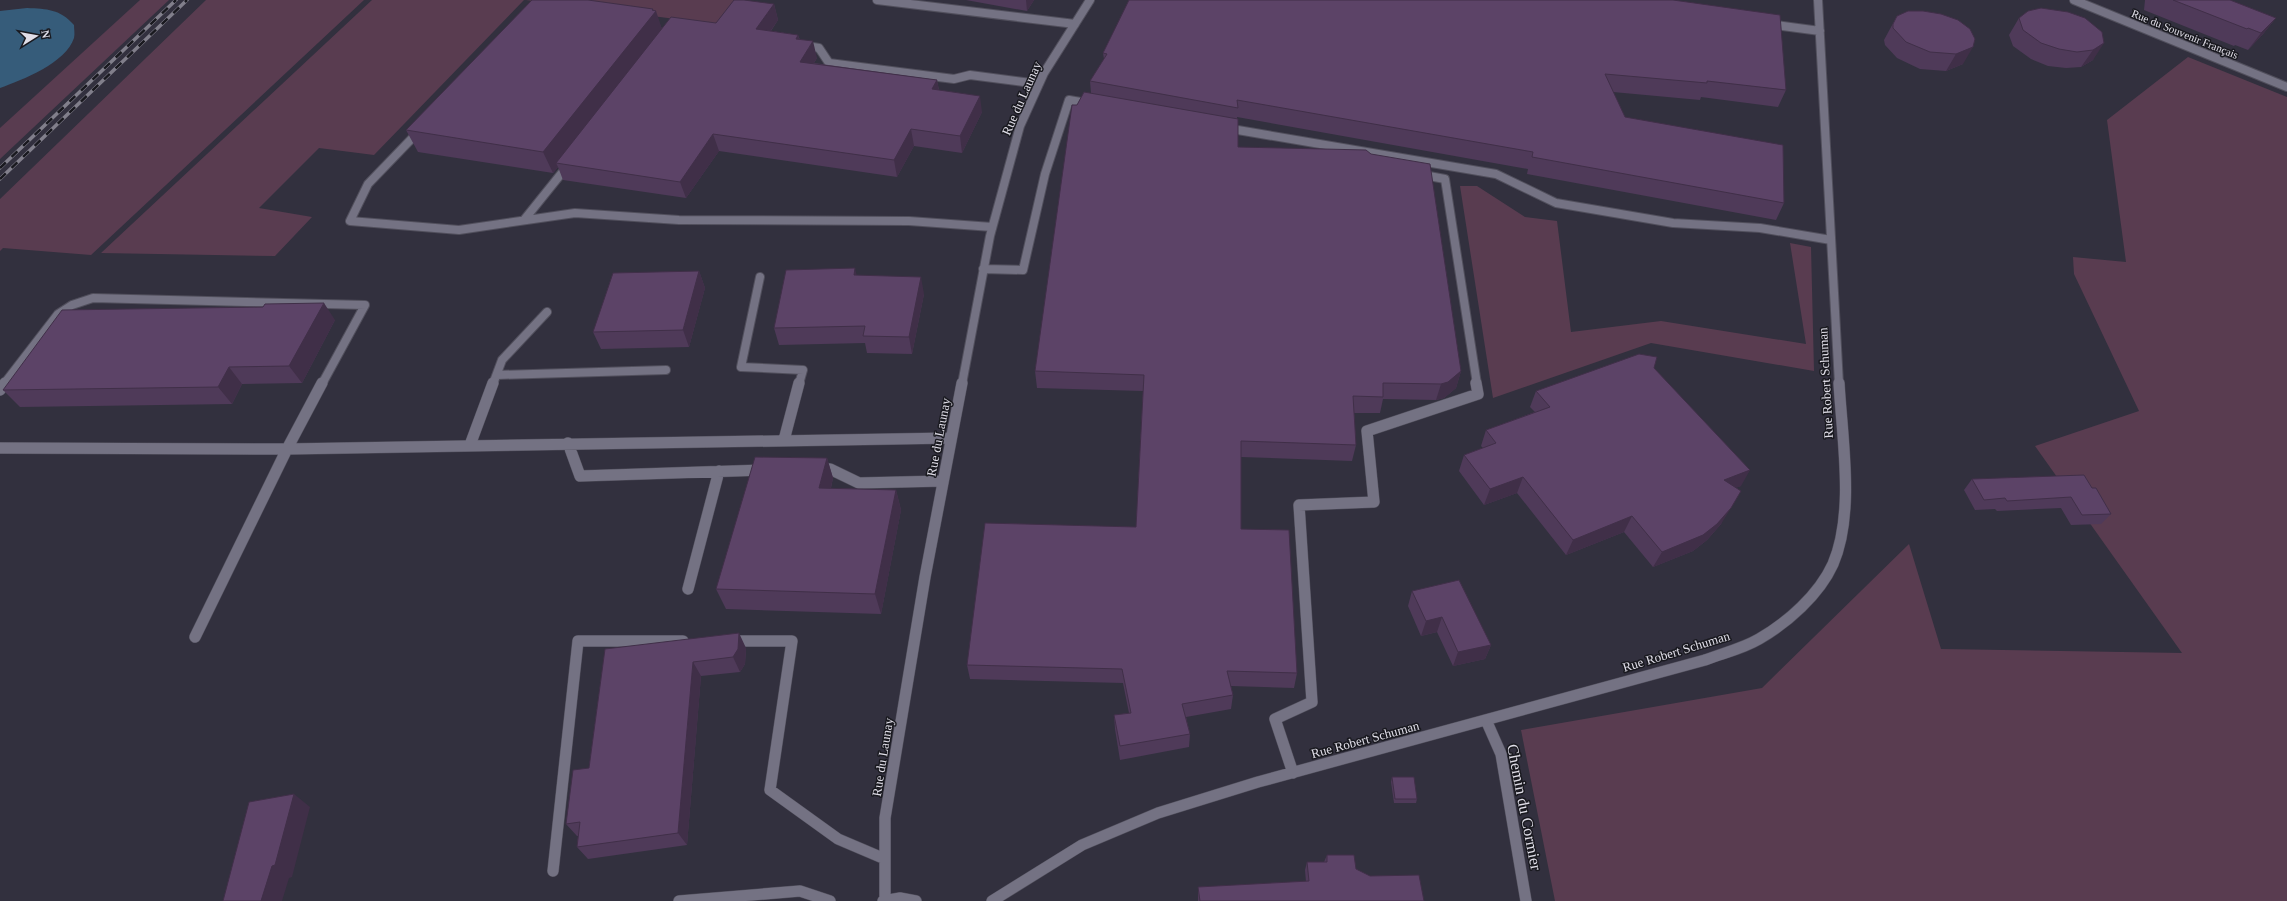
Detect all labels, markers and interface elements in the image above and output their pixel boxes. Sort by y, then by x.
street label: Rue du Souvenir Français [2130,7,2240,61]
north arrow [16,16,56,56]
text: N [39,29,52,39]
street label: Rue du Launay [998,58,1045,138]
street label: Rue Robert Schuman [1815,327,1836,439]
street label: Rue du Launay [924,396,954,478]
street label: Rue Robert Schuman [1621,628,1732,675]
street label: Rue du Launay [869,716,896,797]
street label: Rue Robert Schuman [1309,718,1421,761]
street label: Chemin du Cormier [1504,743,1545,872]

